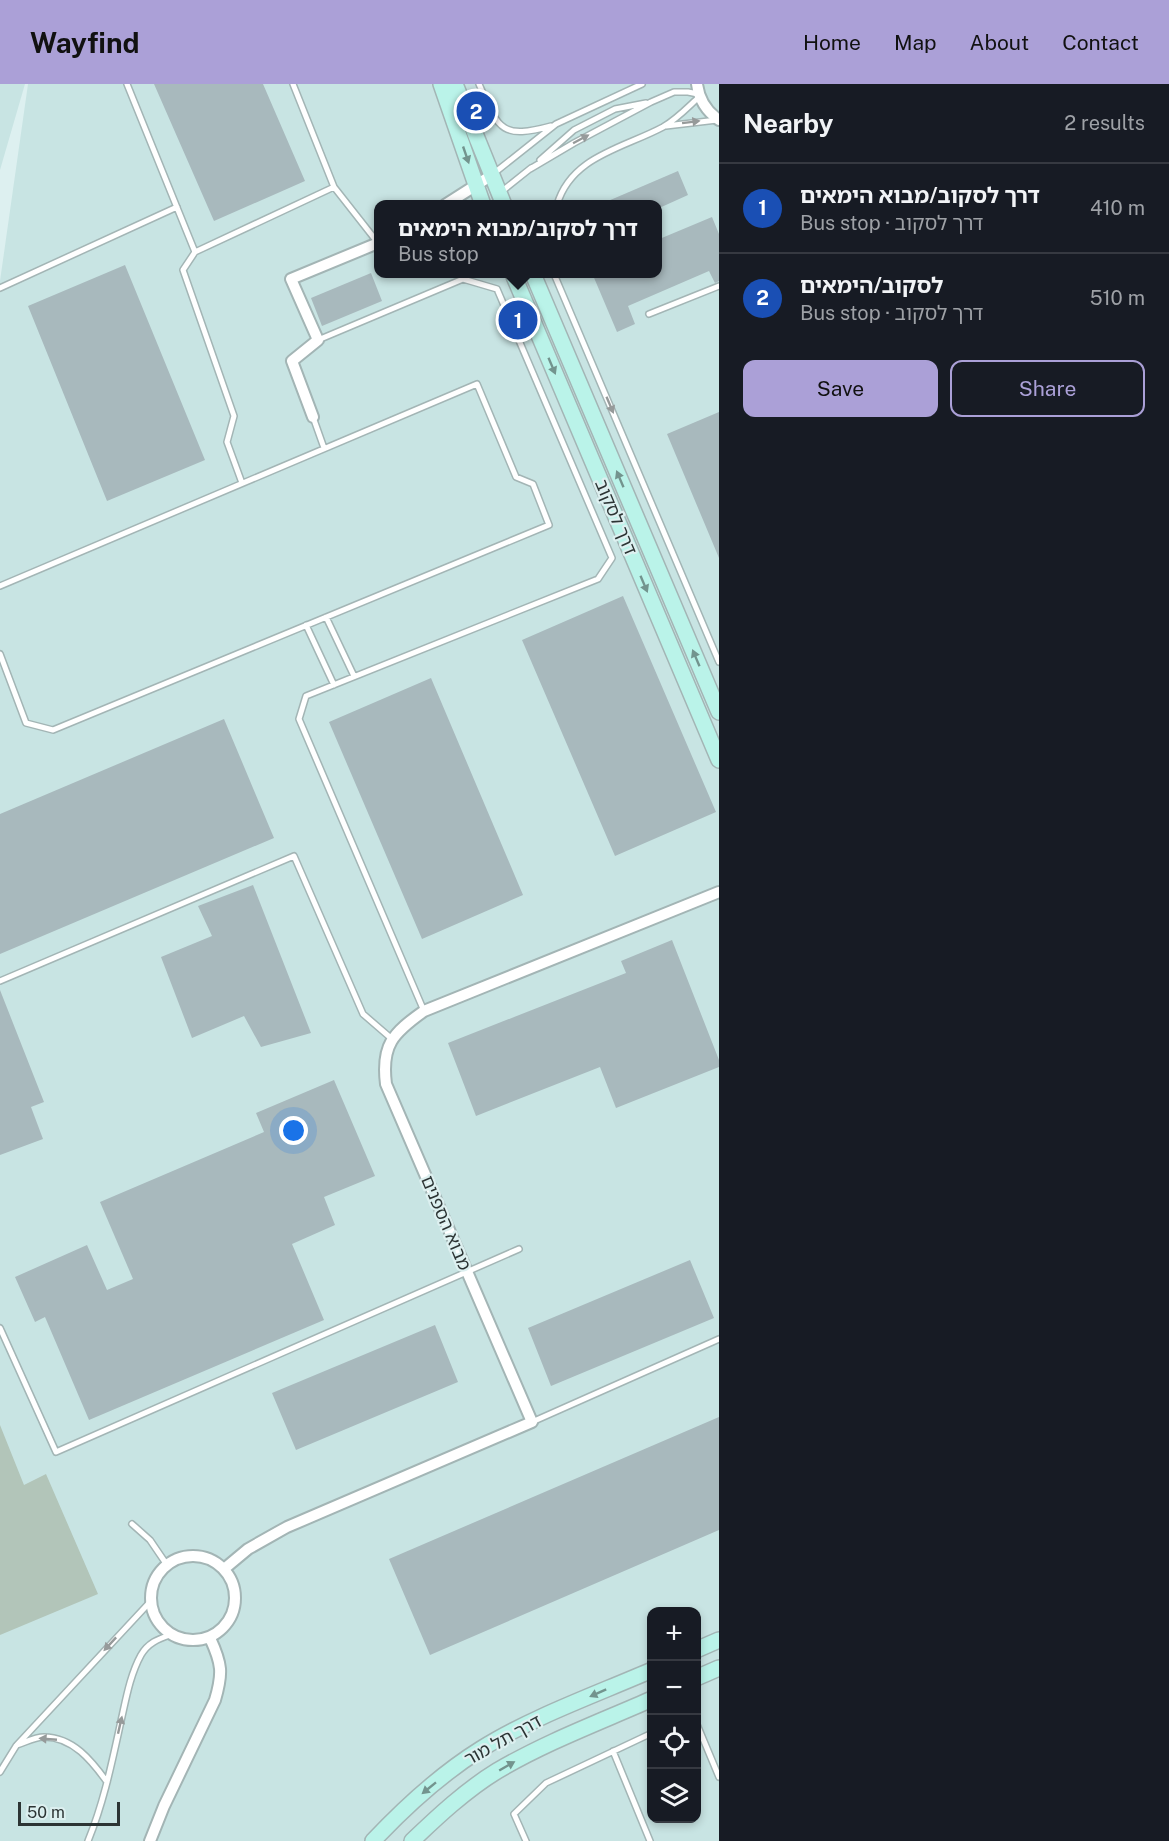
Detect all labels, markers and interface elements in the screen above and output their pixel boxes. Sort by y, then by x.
text: Wayfind [30,26,140,59]
text: Home [803,30,861,55]
text: Map [894,30,937,55]
text: About [970,30,1029,55]
text: Contact [1062,30,1139,55]
pin: 2 [456,88,496,134]
text: Nearby [743,108,833,139]
text: 2 results [1064,111,1145,135]
one-way arrow [682,118,701,127]
one-way arrow [572,135,589,144]
one-way arrow [461,146,471,164]
text: דרך לסקוב/מבוא הימאים [800,182,1040,208]
text: 1 [758,196,767,220]
text: 410 m [1090,196,1145,220]
popup [374,200,662,278]
text: Bus stop · דרך לסקוב [800,211,983,235]
text: דרך לסקוב/מבוא הימאים [398,215,638,241]
text: Bus stop [398,242,479,266]
text: לסקוב/הימאים [800,272,943,298]
text: 2 [756,286,769,310]
text: 510 m [1090,286,1145,310]
pin: 1 [498,298,538,342]
text: Bus stop · דרך לסקוב [800,301,983,325]
one-way arrow [548,357,557,375]
button: Save [743,360,938,417]
button: Share [950,360,1145,417]
one-way arrow [605,396,614,413]
one-way arrow [615,469,625,487]
street label: דרך לסקוב [591,476,642,558]
one-way arrow [639,576,649,594]
one-way arrow [691,649,700,667]
your location [279,1116,308,1145]
street label: מבוא הספנים [417,1172,476,1273]
map controls [647,1607,701,1823]
button: + [647,1607,701,1661]
one-way arrow [103,1637,117,1652]
button: − [647,1661,701,1715]
one-way arrow [589,1689,607,1699]
street label: דרך תל מור [461,1710,545,1769]
button: locate [647,1715,701,1769]
one-way arrow [116,1716,126,1735]
one-way arrow [39,1734,58,1744]
one-way arrow [499,1761,516,1771]
button: layers [647,1769,701,1823]
one-way arrow [421,1782,437,1795]
scale bar [18,1799,120,1826]
text: 50 m [27,1803,65,1822]

